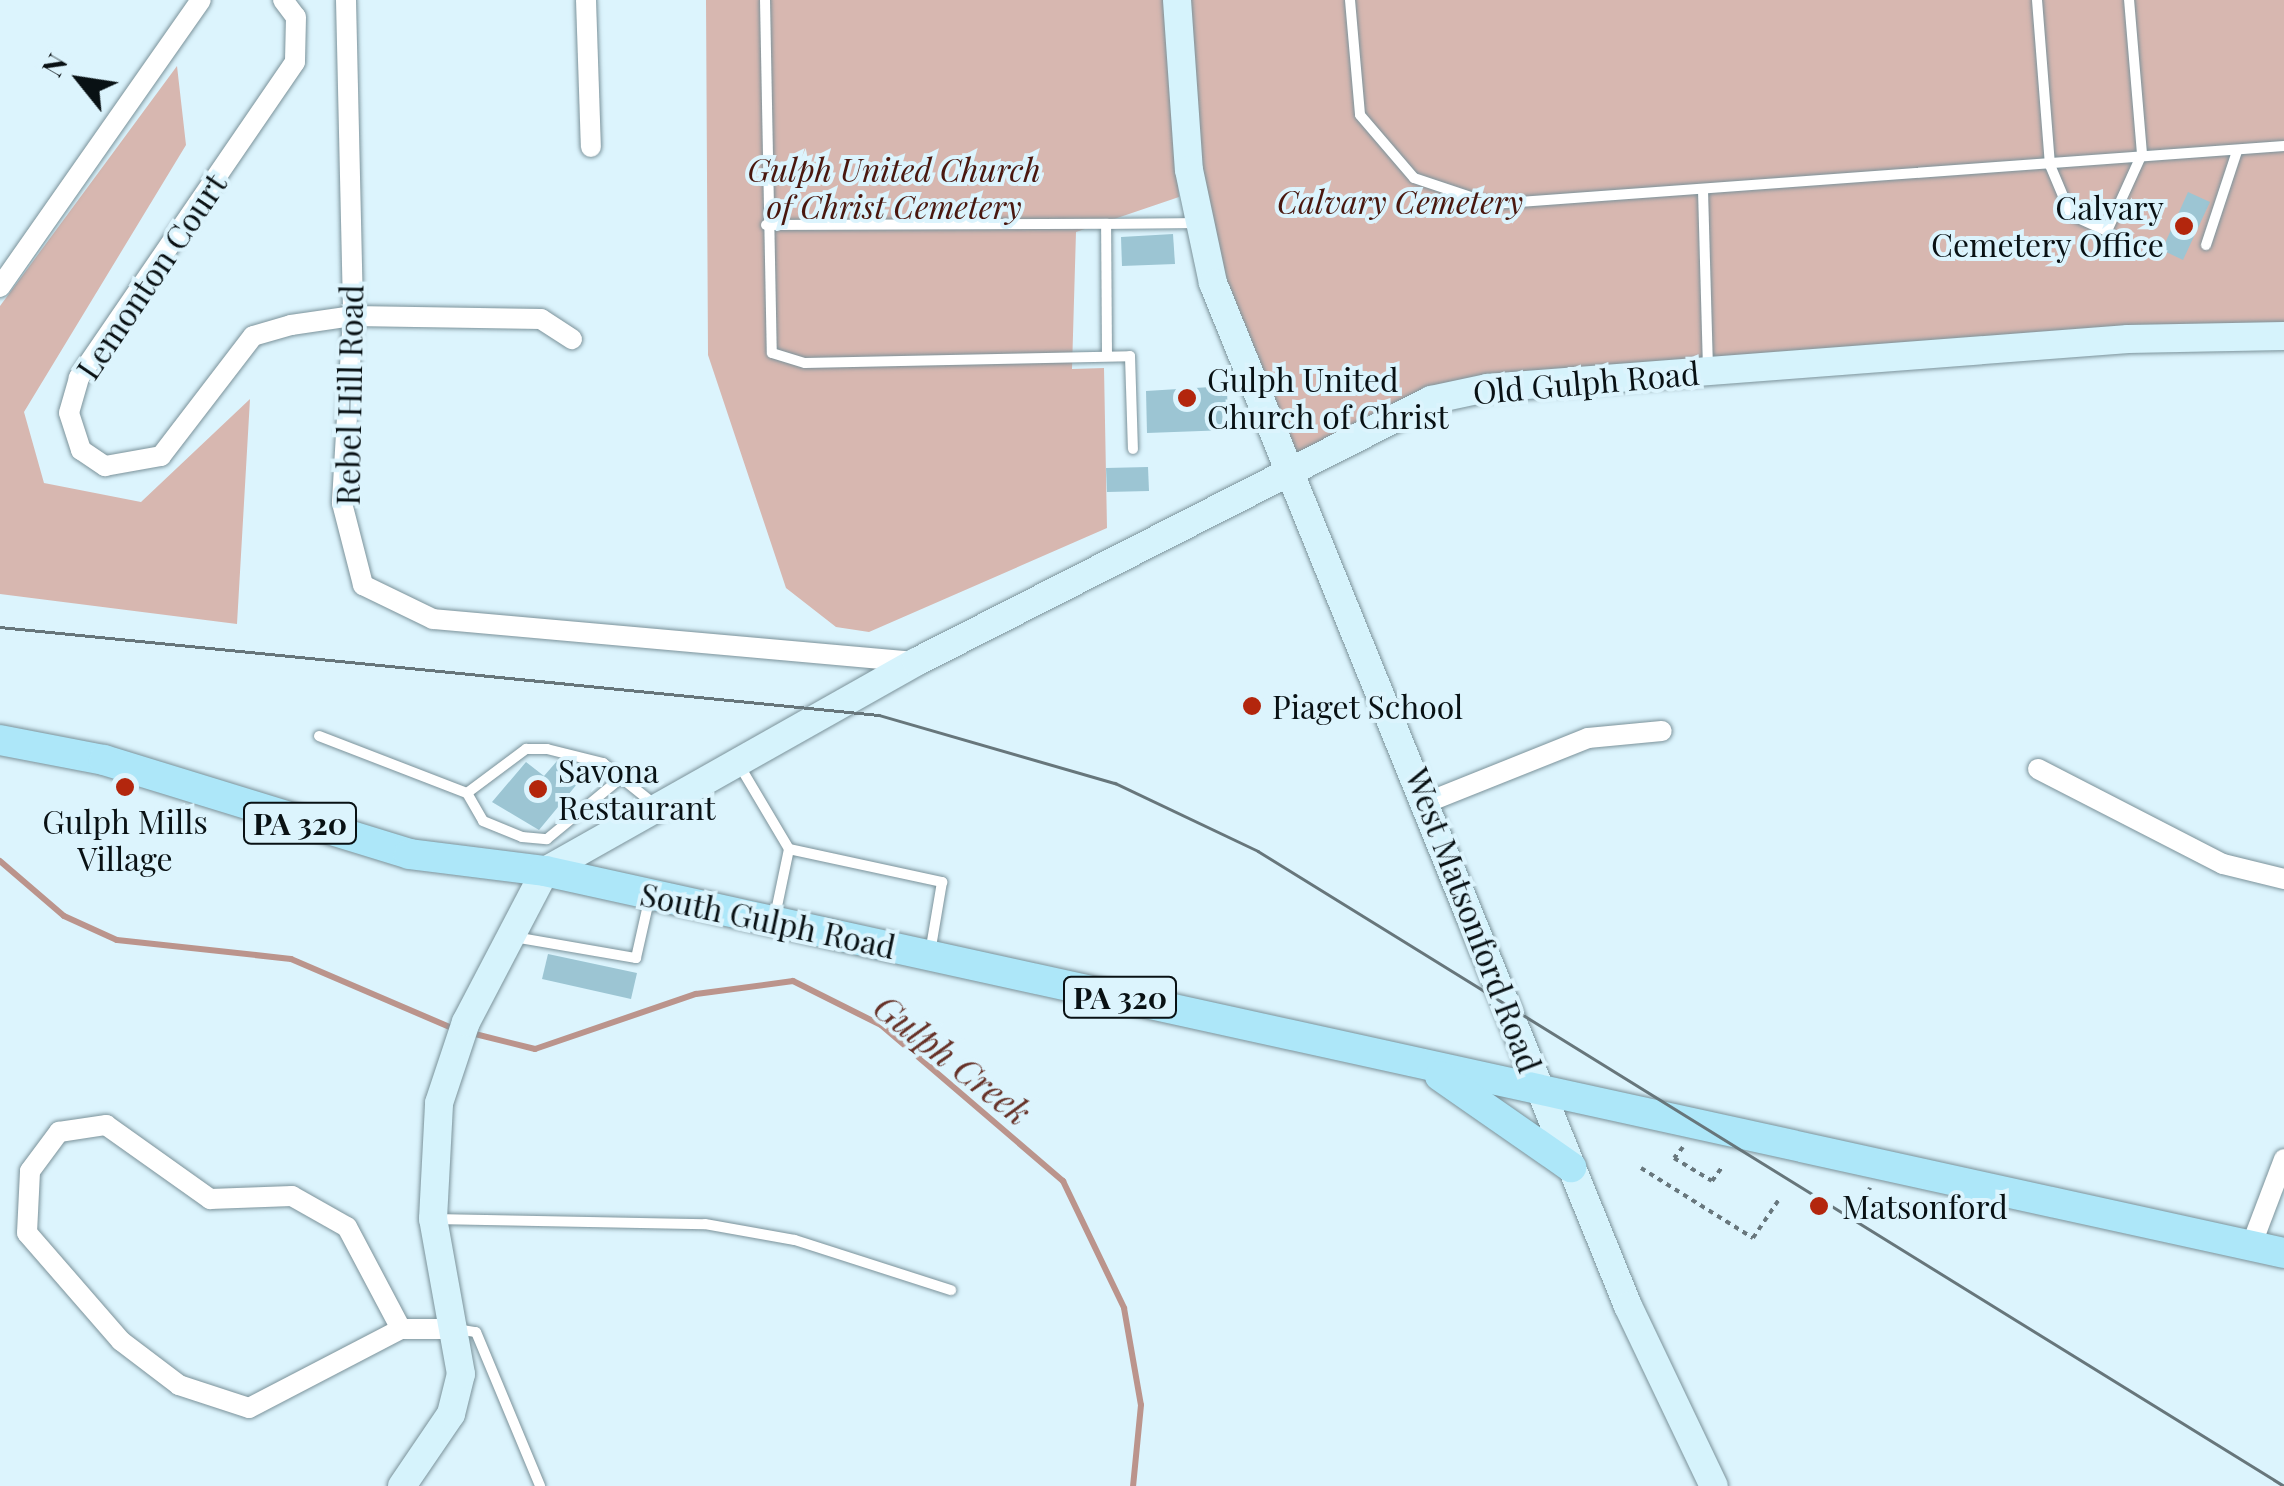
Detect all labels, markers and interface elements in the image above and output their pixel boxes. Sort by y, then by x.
north arrow [30,30,130,130]
text: N [33,47,75,83]
park label: Gulph United Church of Christ Cemetery [747,151,1041,226]
street label: Lemonton Court [68,166,234,386]
park label: Calvary Cemetery [1277,182,1523,220]
place label: Calvary Cemetery Office [1930,189,2164,264]
marker: Calvary Cemetery Office [2173,215,2195,237]
street label: Rebel Hill Road [328,284,370,506]
street label: Old Gulph Road [1471,353,1701,411]
place label: Gulph United Church of Christ [1207,361,1449,436]
marker: Gulph United Church of Christ [1176,387,1198,409]
place label: Piaget School [1272,687,1464,725]
marker: Piaget School [1241,695,1263,717]
place label: Savona Restaurant [558,752,716,827]
street label: West Matsonford Road [1398,762,1550,1078]
marker: Gulph Mills Village [114,776,136,798]
marker: Savona Restaurant [527,778,549,800]
road number: PA 320 [242,798,358,848]
place label: Gulph Mills Village [42,803,208,878]
street label: South Gulph Road [637,874,899,966]
road number: PA 320 [1062,972,1178,1022]
water label: Gulph Creek [866,985,1040,1133]
place label: Matsonford [1842,1187,2008,1225]
marker: Matsonford [1806,1193,1832,1219]

